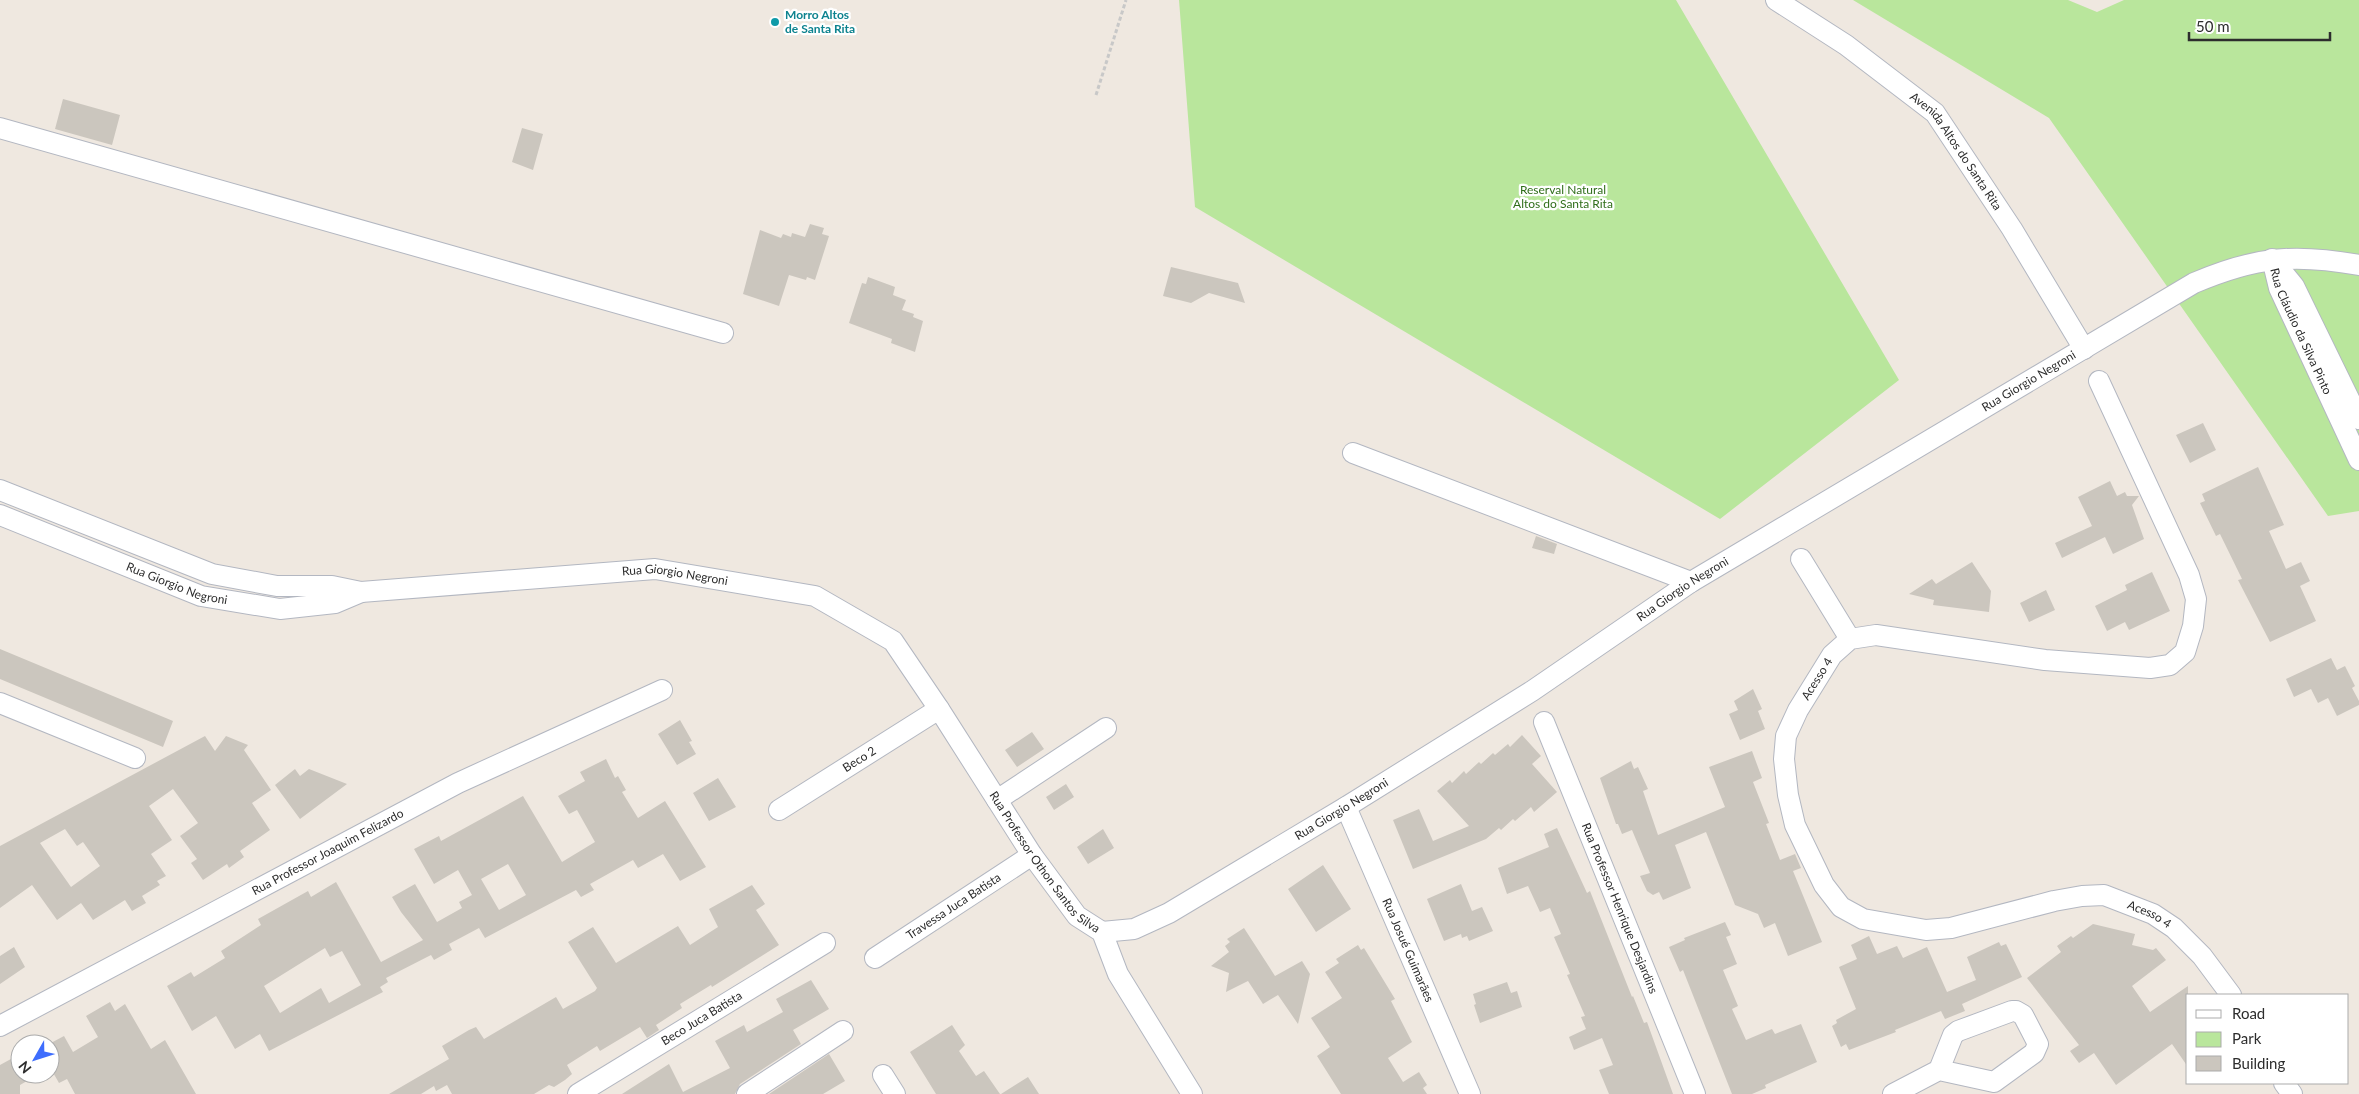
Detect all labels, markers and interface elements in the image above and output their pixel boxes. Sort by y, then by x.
place label: Morro Altos de Santa Rita [785,7,855,36]
scale bar [2189,10,2330,42]
marker: Morro Altos de Santa Rita [769,16,781,28]
text: 50 m [2196,17,2230,35]
street label: Avenida Altos do Santa Rita [1907,89,2005,213]
park label: Reserval Natural Altos do Santa Rita [1513,182,1613,211]
street label: Rua Cláudio da Silva Pinto [2267,266,2336,397]
street label: Rua Giorgio Negroni [1979,347,2078,414]
street label: Rua Giorgio Negroni [1633,553,1731,624]
street label: Rua Giorgio Negroni [124,559,229,607]
street label: Rua Giorgio Negroni [621,561,729,588]
street label: Acesso 4 [1798,655,1835,703]
street label: Beco 2 [840,743,879,775]
street label: Rua Giorgio Negroni [1292,775,1391,843]
street label: Rua Professor Othon Santos Silva [986,788,1103,936]
street label: Rua Professor Joaquim Felizardo [249,805,406,898]
street label: Rua Professor Henrique Desjardins [1579,820,1661,996]
street label: Travessa Juca Batista [903,869,1004,943]
street label: Rua Josué Guimarães [1379,896,1437,1004]
street label: Acesso 4 [2125,897,2174,931]
street label: Beco Juca Batista [658,988,745,1048]
legend [2186,994,2349,1084]
text: Road [2232,1004,2265,1022]
text: Park [2232,1029,2262,1047]
north arrow [10,1034,60,1084]
text: Building [2232,1054,2285,1072]
text: N [15,1058,35,1077]

